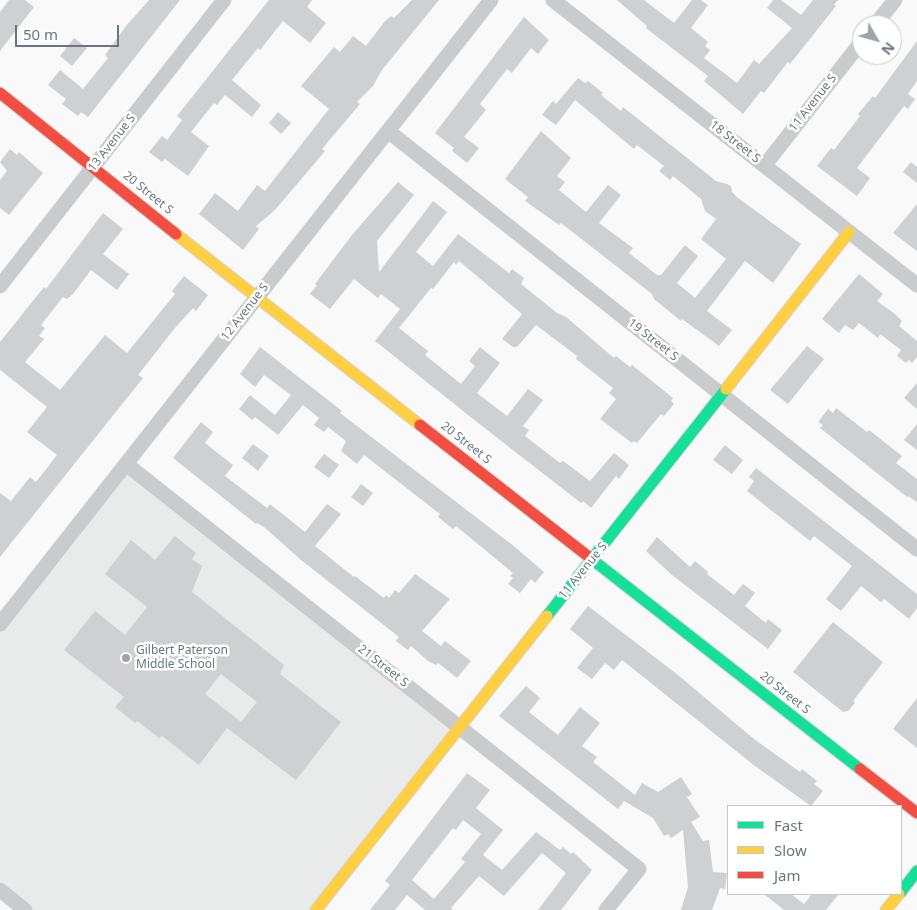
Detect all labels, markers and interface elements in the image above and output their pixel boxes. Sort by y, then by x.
scale bar [18,15,121,47]
north arrow [852,15,902,65]
text: 50 m [23,24,58,44]
text: N [877,39,899,59]
street label: 11 Avenue S [786,72,840,134]
street label: 13 Avenue S [85,112,139,174]
street label: 18 Street S [707,118,763,166]
street label: 20 Street S [120,169,176,217]
street label: 12 Avenue S [218,281,272,343]
street label: 19 Street S [625,316,681,364]
street label: 20 Street S [438,419,494,467]
street label: 11 Avenue S [556,540,610,602]
street label: 21 Street S [355,642,411,690]
place label: Gilbert Paterson Middle School [136,644,228,672]
marker: Gilbert Paterson Middle School [120,652,132,664]
street label: 20 Street S [757,669,813,717]
legend [727,805,902,895]
text: Fast [774,815,803,835]
text: Slow [774,840,807,860]
text: Jam [774,865,801,885]

